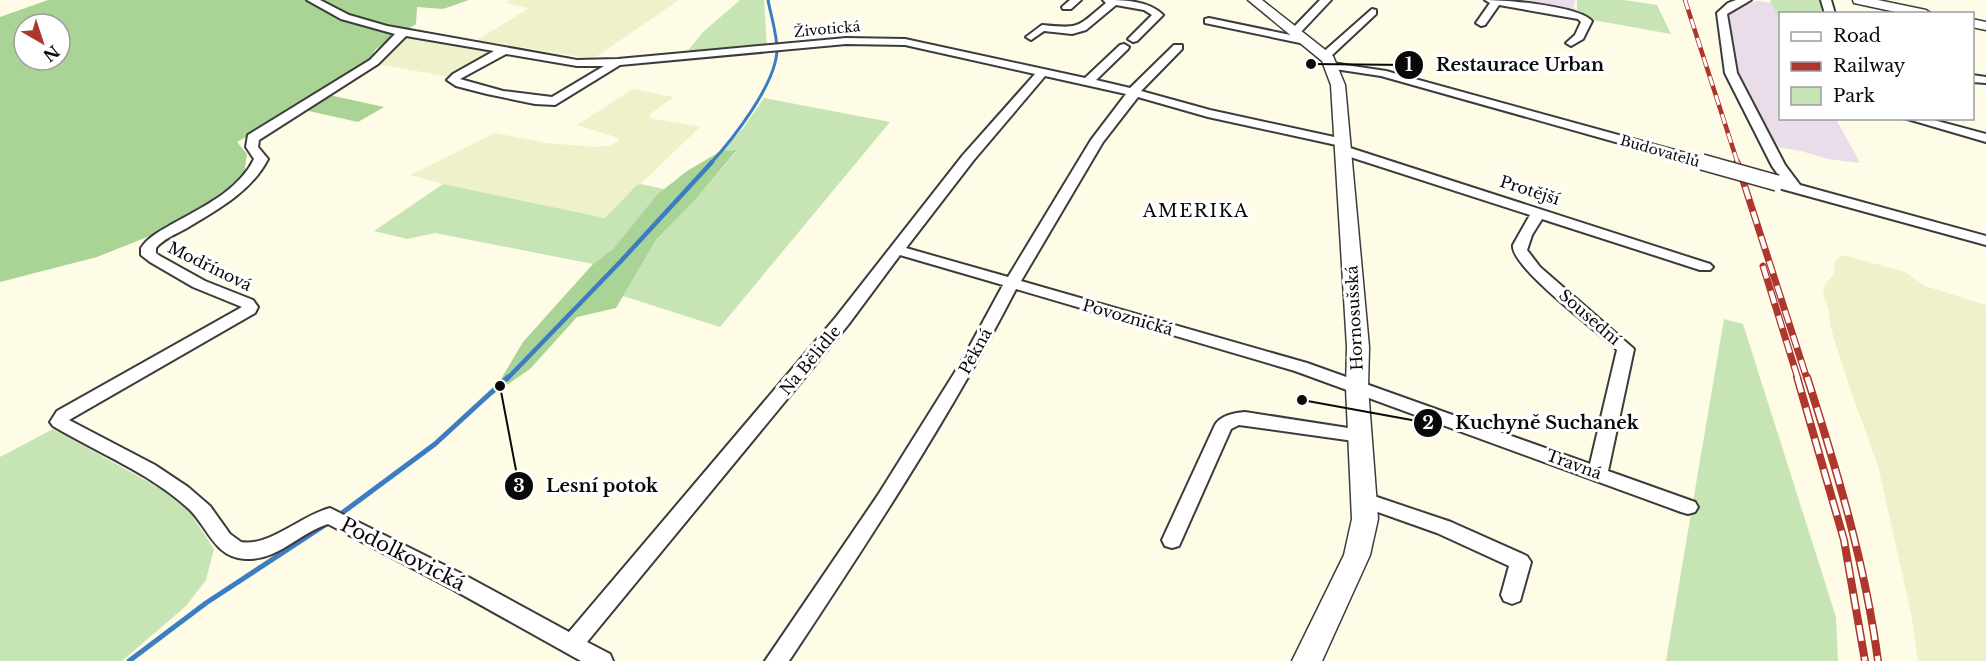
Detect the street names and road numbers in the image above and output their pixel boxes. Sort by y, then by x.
street label: Životická [793,17,861,41]
street label: Budovatelů [1618,131,1702,171]
street label: Protější [1498,171,1563,209]
street label: Modřínová [165,237,255,295]
street label: Hornosušská [1341,265,1367,371]
street label: Sousední [1555,285,1625,350]
street label: Povoznická [1080,295,1176,339]
street label: Na Bělidle [775,321,845,399]
street label: Pěkná [954,324,996,377]
street label: Travná [1544,445,1605,483]
street label: Podolkovická [337,512,470,596]

